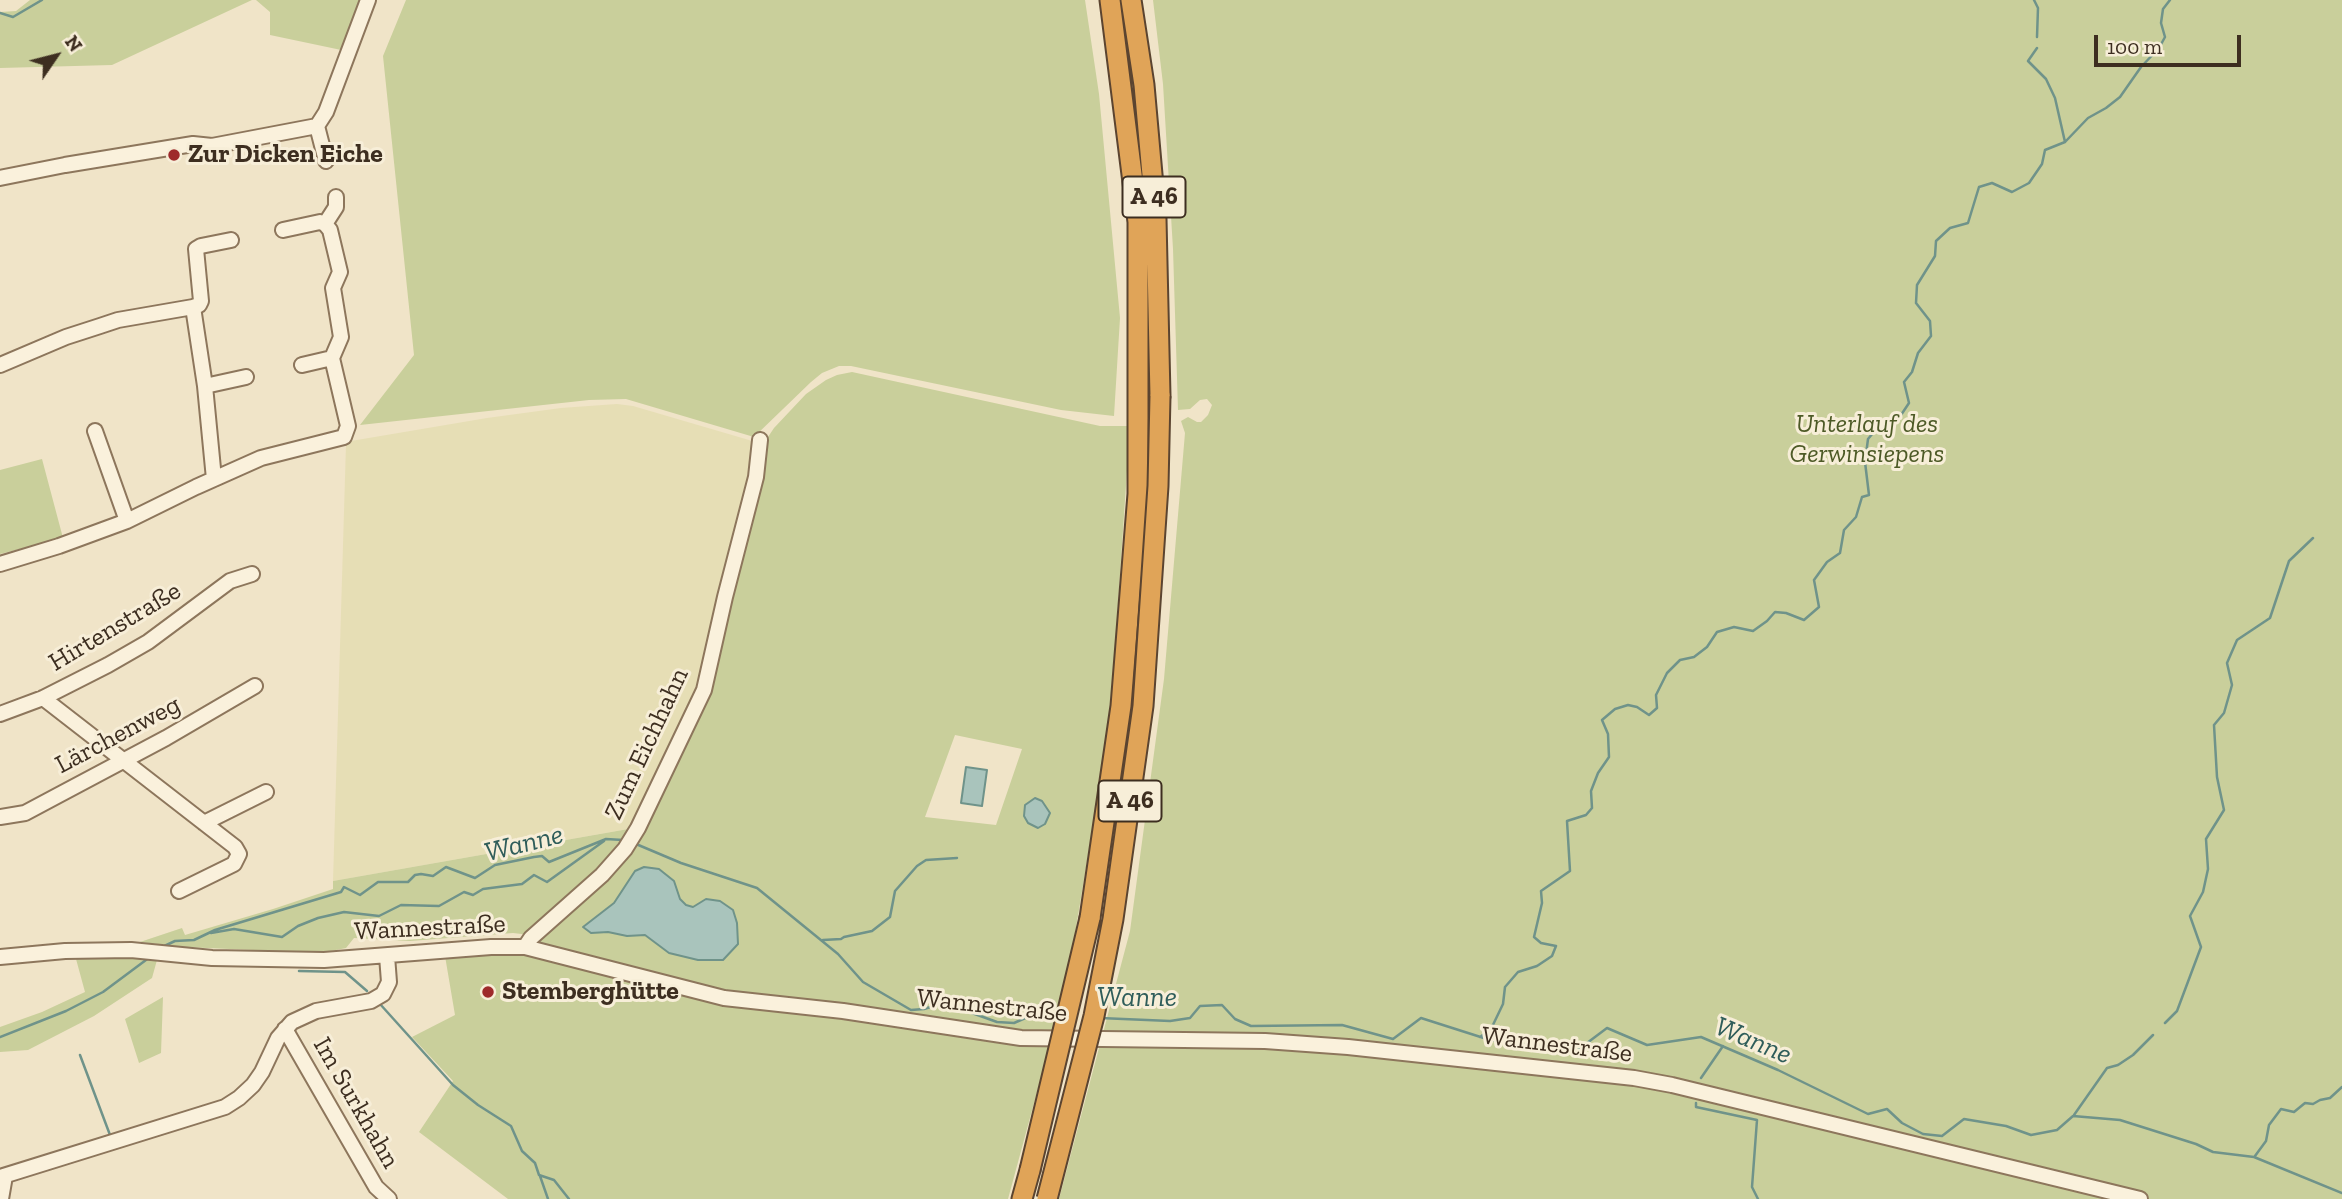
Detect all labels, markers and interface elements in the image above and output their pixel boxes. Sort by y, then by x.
north arrow [21,21,91,91]
scale bar [2097,21,2244,65]
text: N [60,31,87,56]
text: 100 m [2107,34,2162,59]
place label: Zur Dicken Eiche [188,139,383,171]
marker: Zur Dicken Eiche [166,147,182,163]
road number: A 46 [1122,176,1186,218]
park label: Unterlauf des Gerwinsiepens [1790,409,1944,471]
street label: Hirtenstraße [43,575,187,679]
street label: Zum Eichhahn [598,663,696,825]
street label: Lärchenweg [50,689,186,781]
road number: A 46 [1098,780,1162,822]
water label: Wanne [481,818,567,870]
street label: Wannestraße [354,908,506,948]
place label: Stemberghütte [502,976,679,1008]
water label: Wanne [1097,981,1177,1015]
street label: Wannestraße [915,983,1069,1029]
marker: Stemberghütte [480,984,496,1000]
water label: Wanne [1710,1010,1796,1072]
street label: Wannestraße [1480,1020,1634,1070]
street label: Im Surkhahn [306,1032,406,1174]

